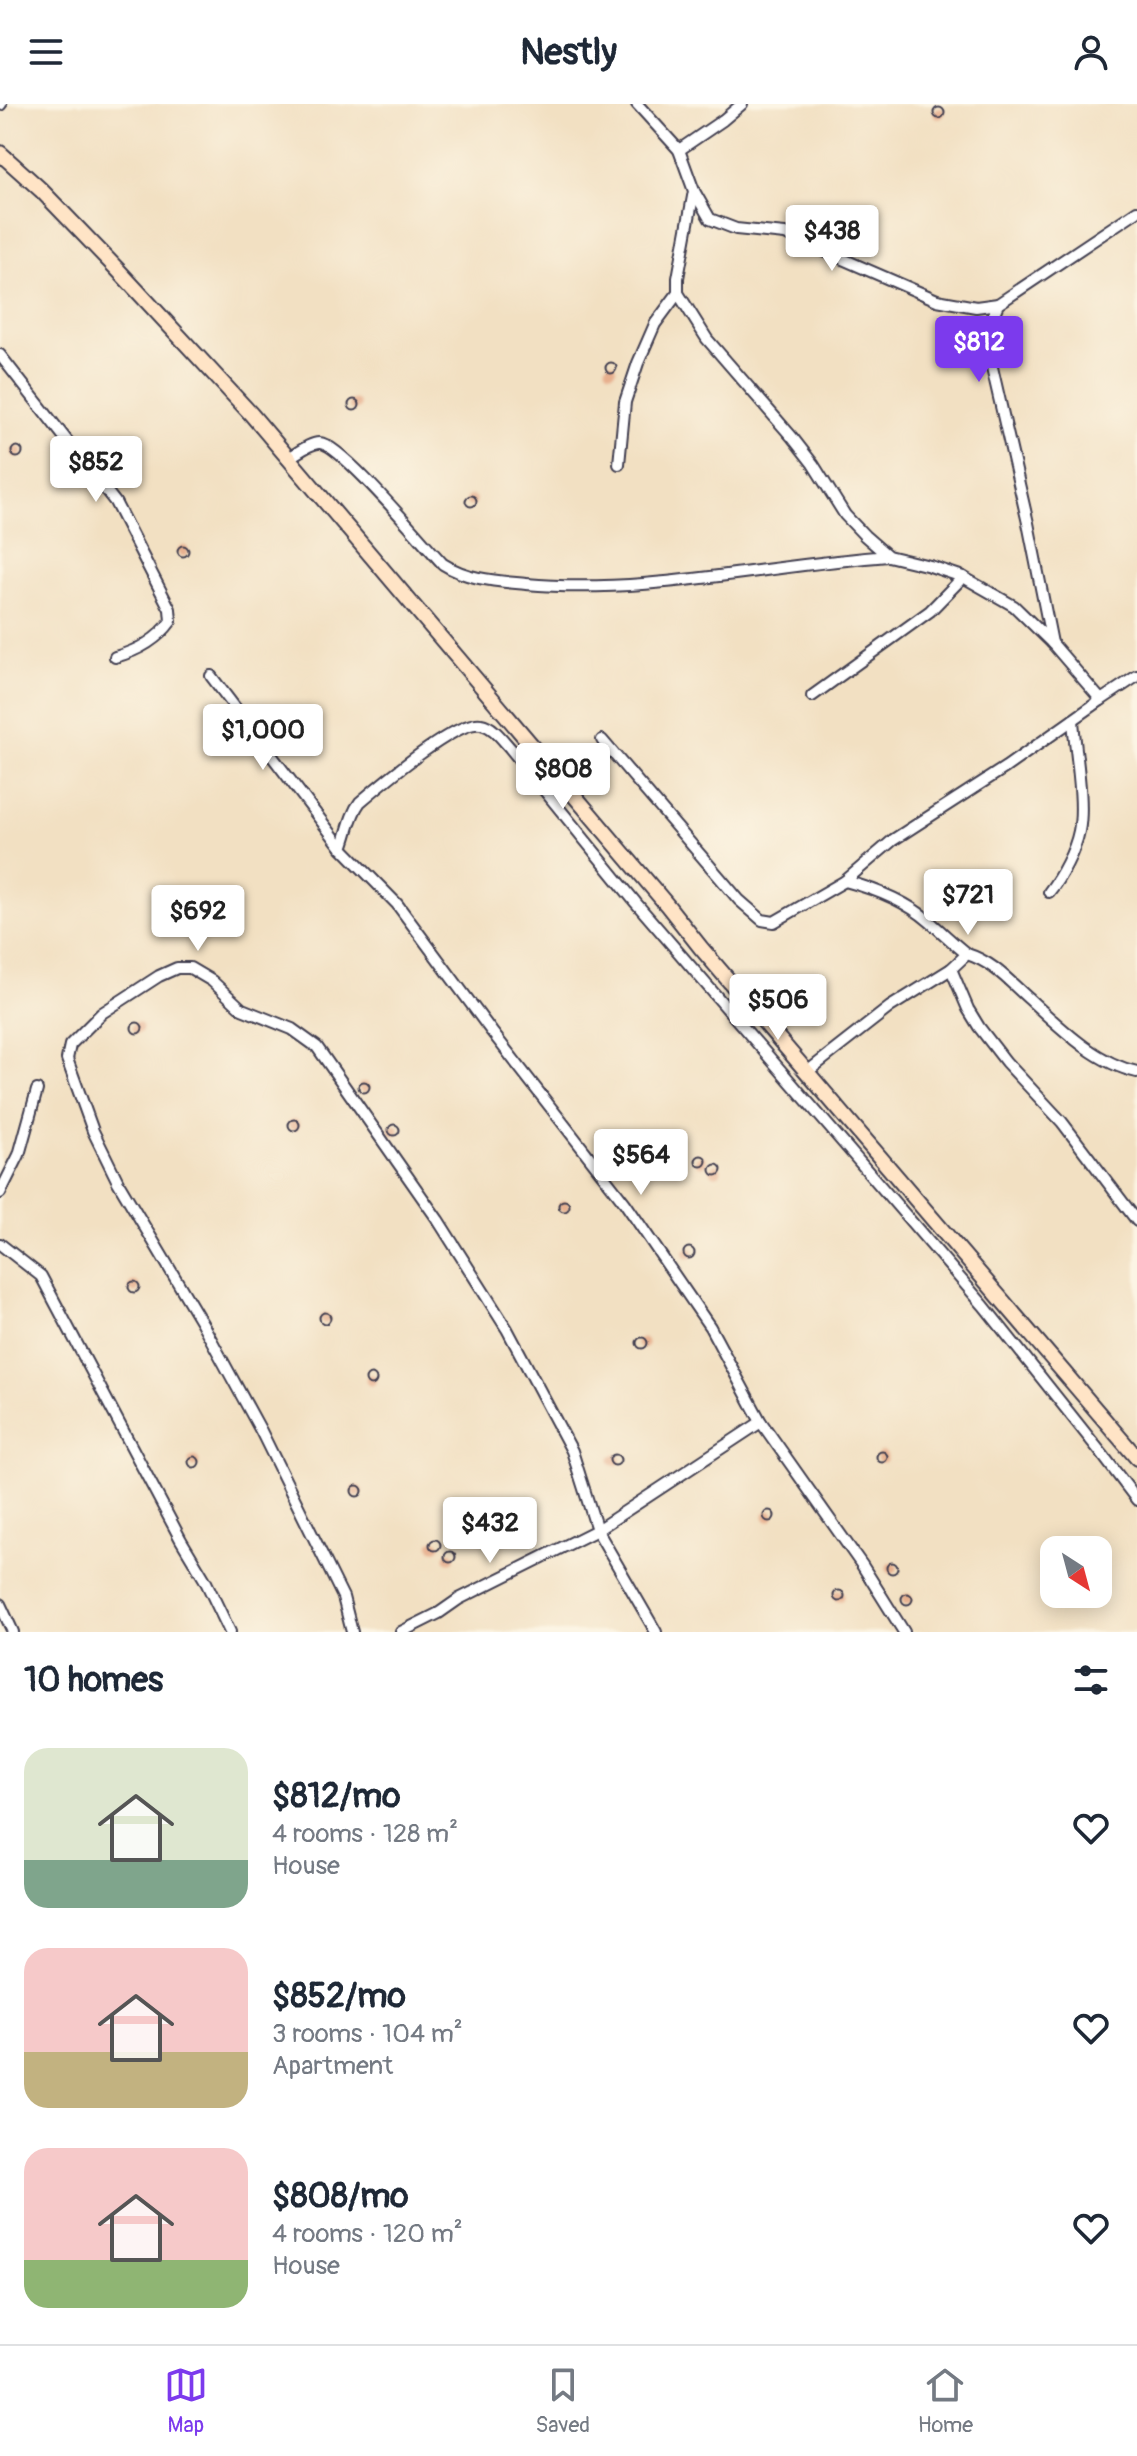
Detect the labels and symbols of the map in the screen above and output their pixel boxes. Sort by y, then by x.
pin: $438 [785,205,879,273]
pin: $812 [932,316,1026,384]
pin: $852 [49,436,143,504]
pin: $1,000 [198,704,328,772]
pin: $808 [516,743,610,811]
pin: $721 [921,869,1015,937]
pin: $692 [151,885,245,953]
pin: $506 [731,974,825,1042]
pin: $564 [594,1129,688,1197]
pin: $432 [443,1497,537,1565]
north arrow [1040,1536,1112,1608]

